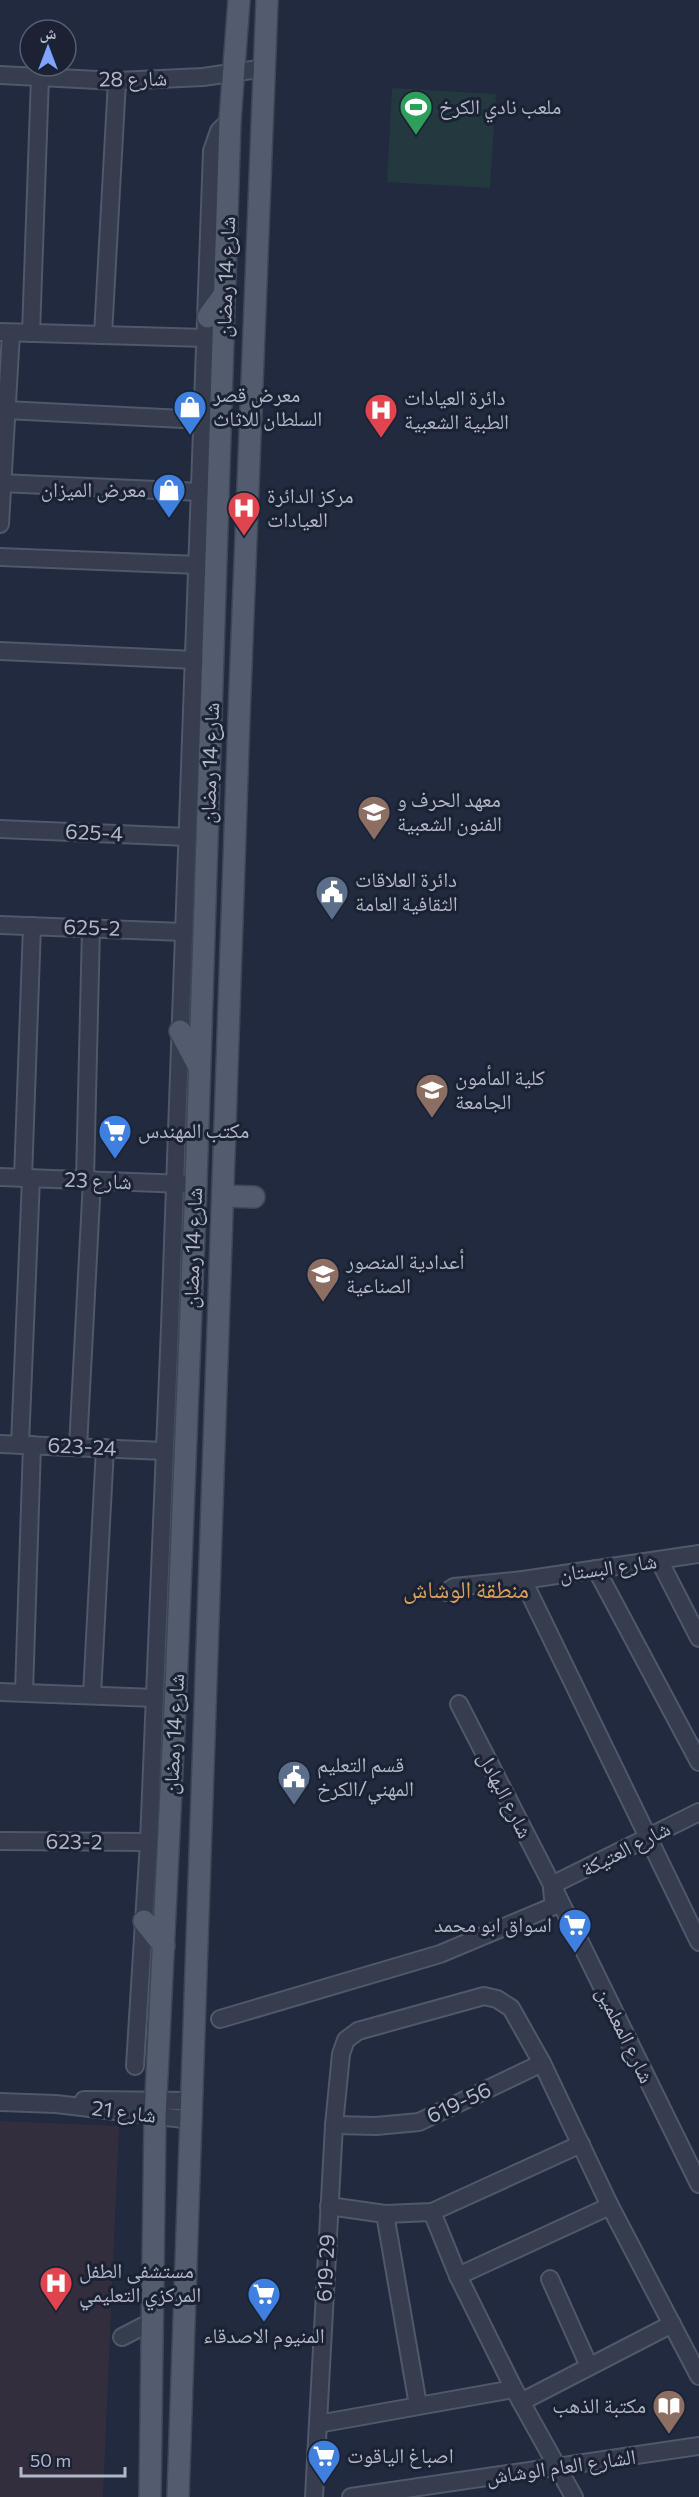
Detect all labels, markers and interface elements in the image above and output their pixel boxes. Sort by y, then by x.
north arrow [18,18,78,78]
text: ش [40,23,57,43]
street label: شارع 28 [99,64,167,93]
sports icon: ملعب نادي الكرخ [398,89,434,136]
place label: ملعب نادي الكرخ [439,93,561,123]
street label: شارع 14 رمضان [210,216,241,338]
place label: معرض قصر السلطان للاثاث [212,381,322,431]
place label: دائرة العيادات الطبية الشعبية [404,384,509,434]
shop icon: معرض قصر السلطان للاثاث [172,389,208,436]
hospital icon: دائرة العيادات الطبية الشعبية [363,392,399,439]
shop icon: معرض الميزان [151,472,187,519]
place label: معرض الميزان [41,476,146,503]
place label: مركز الدائرة العيادات [267,482,354,531]
hospital icon: مركز الدائرة العيادات [226,490,262,537]
street label: شارع 14 رمضان [194,702,225,824]
place label: معهد الحرف و الفنون الشعبية [397,786,502,836]
school or university icon: معهد الحرف و الفنون الشعبية [356,794,392,841]
street label: 625-4 [65,818,124,846]
place label: دائرة العلاقات الثقافية العامة [355,866,458,915]
public building icon: دائرة العلاقات الثقافية العامة [314,874,350,921]
street label: 625-2 [63,913,121,940]
place label: كلية المأمون الجامعة [455,1064,545,1113]
school or university icon: كلية المأمون الجامعة [414,1072,450,1119]
supermarket icon: مكتب المهندس [97,1113,133,1160]
place label: مكتب المهندس [138,1117,249,1144]
street label: شارع 23 [64,1166,132,1195]
street label: شارع 14 رمضان [177,1187,208,1309]
place label: أعدادية المنصور الصناعية [345,1248,465,1297]
school or university icon: أعدادية المنصور الصناعية [305,1256,341,1303]
street label: 623-24 [47,1431,118,1460]
street label: شارع البستان [557,1547,659,1588]
district label: منطقة الوشاش [403,1574,529,1604]
street label: شارع 14 رمضان [157,1673,190,1795]
street label: شارع البهادل [472,1747,539,1843]
place label: قسم التعليم المهني/الكرخ [317,1751,414,1805]
public building icon: قسم التعليم المهني/الكرخ [276,1759,312,1806]
street label: شارع العتيکة [577,1815,675,1882]
street label: 623-2 [45,1828,103,1853]
supermarket icon: اسواق ابو محمد [557,1907,593,1954]
place label: اسواق ابو محمد [434,1911,552,1938]
street label: شارع المعلمين [590,1982,660,2088]
street label: 619-56 [422,2076,495,2127]
street label: شارع 21 [90,2094,158,2129]
street label: 619-29 [310,2233,339,2302]
place label: مستشفى الطفل المركزي التعليمي [79,2257,201,2311]
hospital icon: مستشفى الطفل المركزي التعليمي [38,2265,74,2312]
supermarket icon: المنيوم الاصدقاء [246,2276,282,2323]
place label: المنيوم الاصدقاء [203,2322,325,2350]
library icon: مكتبة الذهب [651,2388,687,2435]
place label: مكتبة الذهب [552,2392,646,2418]
supermarket icon: اصباغ الياقوت [306,2438,342,2485]
scale bar [21,2440,124,2478]
place label: اصباغ الياقوت [347,2442,454,2469]
street label: الشارع العام الوشاش [484,2443,638,2491]
text: 50 m [30,2449,71,2471]

